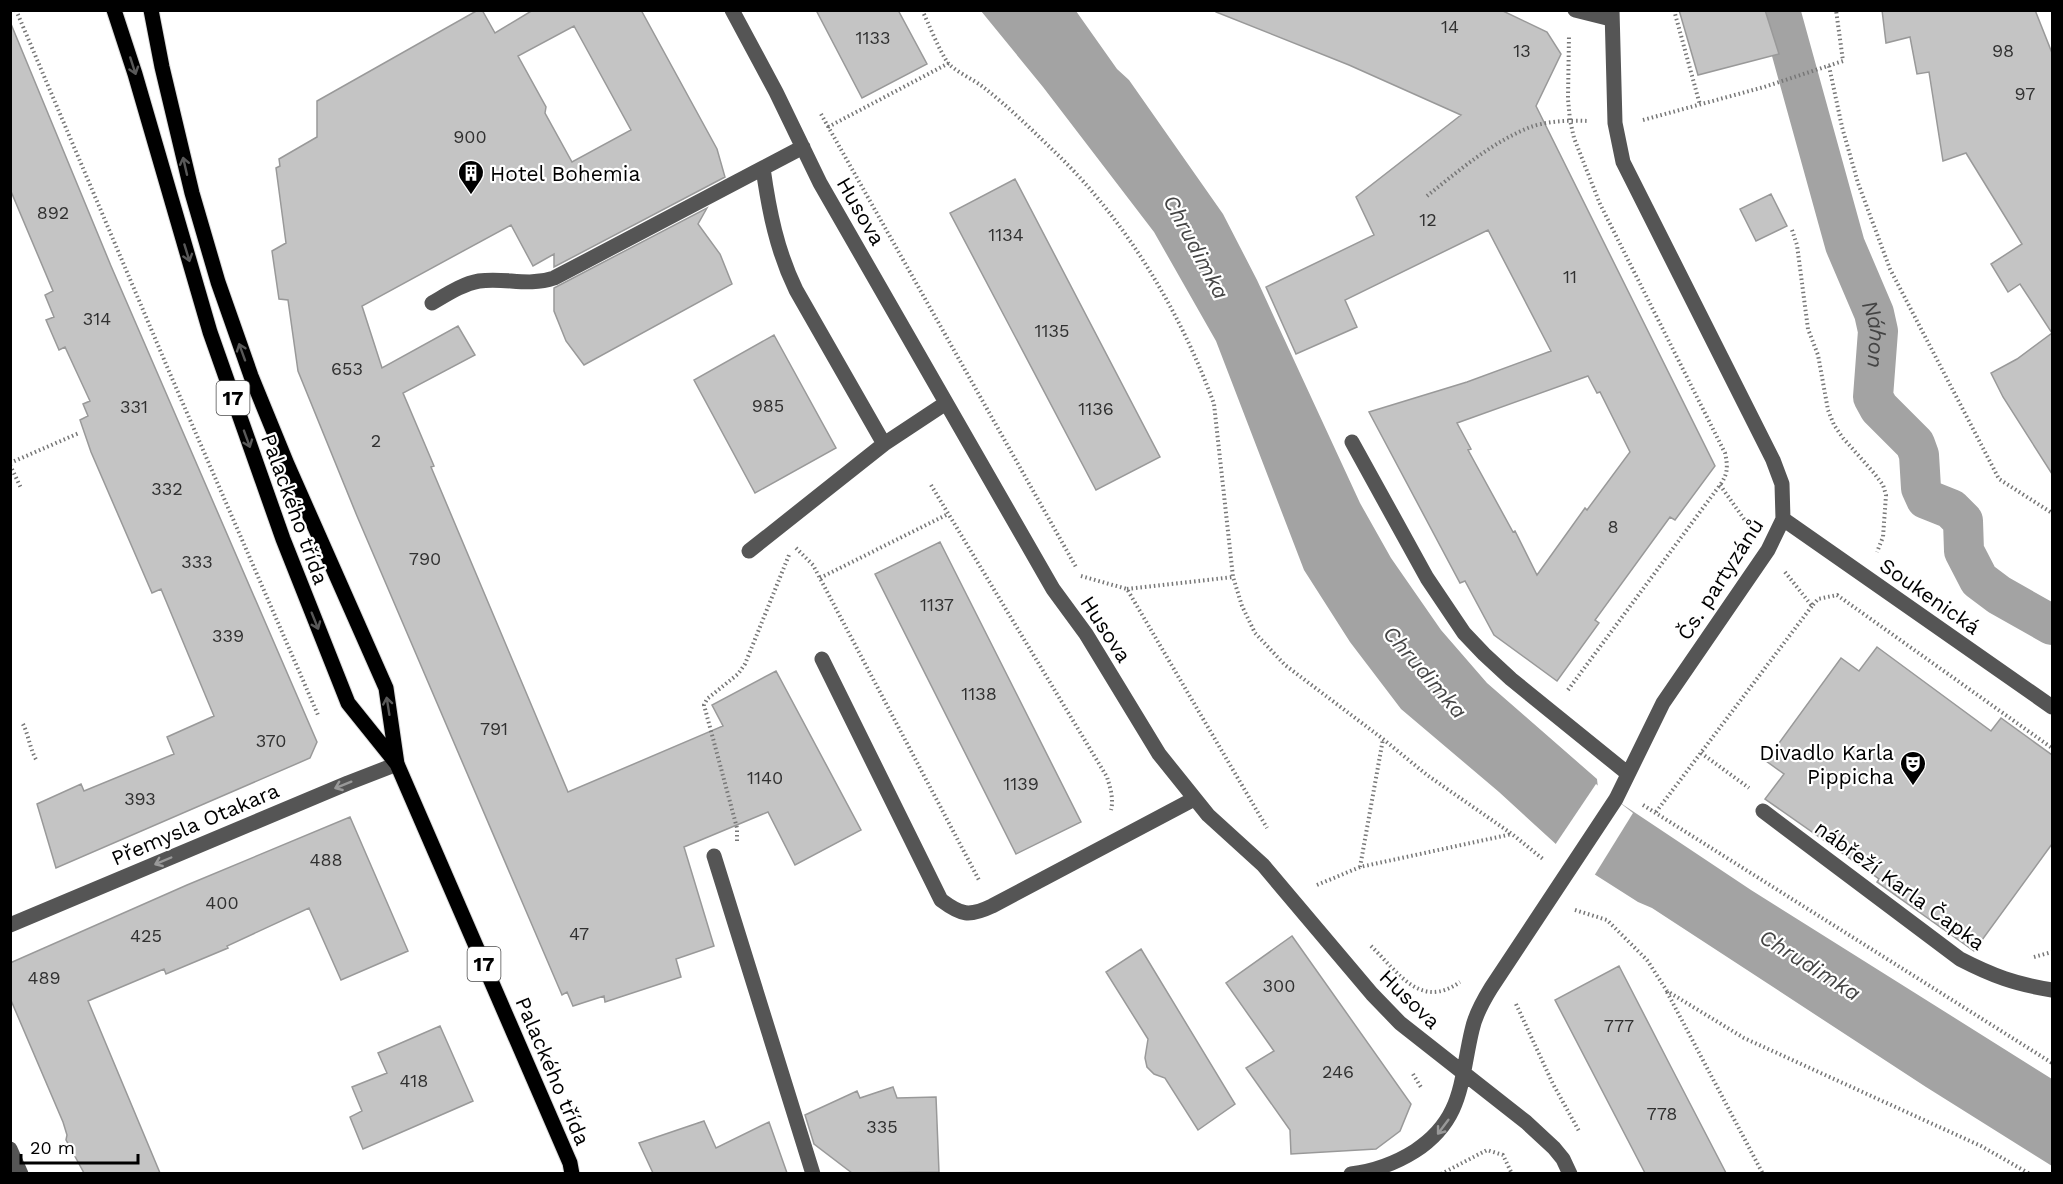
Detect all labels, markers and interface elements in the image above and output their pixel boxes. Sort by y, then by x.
house number: 14 [1441,16,1459,37]
house number: 1133 [855,27,891,48]
house number: 13 [1513,40,1531,61]
house number: 98 [1992,40,2014,61]
one-way arrow [128,56,139,75]
house number: 97 [2015,83,2035,104]
house number: 900 [453,126,487,147]
one-way arrow [179,156,191,175]
building icon: Hotel Bohemia [456,158,486,196]
place label: Hotel Bohemia [490,161,640,186]
street label: Husova [832,173,890,250]
water label: Chrudimka [1158,191,1234,303]
house number: 892 [37,202,69,223]
house number: 12 [1419,209,1437,230]
house number: 1134 [988,224,1024,245]
one-way arrow [182,243,193,262]
house number: 11 [1563,266,1577,287]
water label: Náhon [1857,296,1891,369]
house number: 314 [83,308,111,329]
house number: 1135 [1034,320,1070,341]
one-way arrow [235,343,246,362]
house number: 653 [331,358,363,379]
road number: 17 [216,381,250,415]
house number: 985 [752,395,784,416]
house number: 331 [120,396,148,417]
house number: 1136 [1078,398,1114,419]
one-way arrow [242,429,253,448]
street label: Palackého třída [256,430,334,588]
house number: 2 [371,430,381,451]
house number: 332 [151,478,183,499]
street label: Čs. partyzánů [1671,514,1769,644]
house number: 8 [1607,516,1619,537]
house number: 790 [409,548,441,569]
house number: 333 [181,551,213,572]
street label: Soukenická [1875,552,1985,640]
street label: Husova [1075,591,1137,667]
house number: 1137 [920,594,954,615]
one-way arrow [310,612,321,630]
water label: Chrudimka [1378,621,1472,723]
house number: 339 [212,625,244,646]
house number: 1138 [961,683,997,704]
one-way arrow [383,697,394,717]
house number: 791 [480,718,508,739]
house number: 370 [256,730,286,751]
place label: Divadlo Karla Pippicha [1759,740,1894,789]
theatre icon: Divadlo Karla Pippicha [1898,749,1928,787]
house number: 1140 [747,767,783,788]
house number: 1139 [1003,773,1039,794]
street label: Přemysla Otakara [107,777,283,871]
one-way arrow [334,780,352,791]
house number: 393 [124,788,156,809]
street label: nábřeží Karla Čapka [1810,815,1990,955]
house number: 488 [309,849,343,870]
one-way arrow [154,856,173,867]
house number: 400 [205,892,239,913]
house number: 47 [569,923,589,944]
water label: Chrudimka [1755,924,1865,1006]
house number: 425 [130,925,162,946]
road number: 17 [468,947,500,981]
street label: Husova [1375,964,1446,1034]
house number: 489 [27,967,61,988]
house number: 300 [1263,975,1295,996]
street label: Palackého třída [510,993,596,1149]
house number: 777 [1604,1015,1634,1036]
house number: 246 [1322,1061,1354,1082]
house number: 418 [400,1070,428,1091]
house number: 778 [1647,1103,1677,1124]
house number: 335 [866,1116,898,1137]
one-way arrow [1436,1119,1449,1135]
scale bar [21,1127,138,1165]
text: 20 m [30,1137,75,1158]

